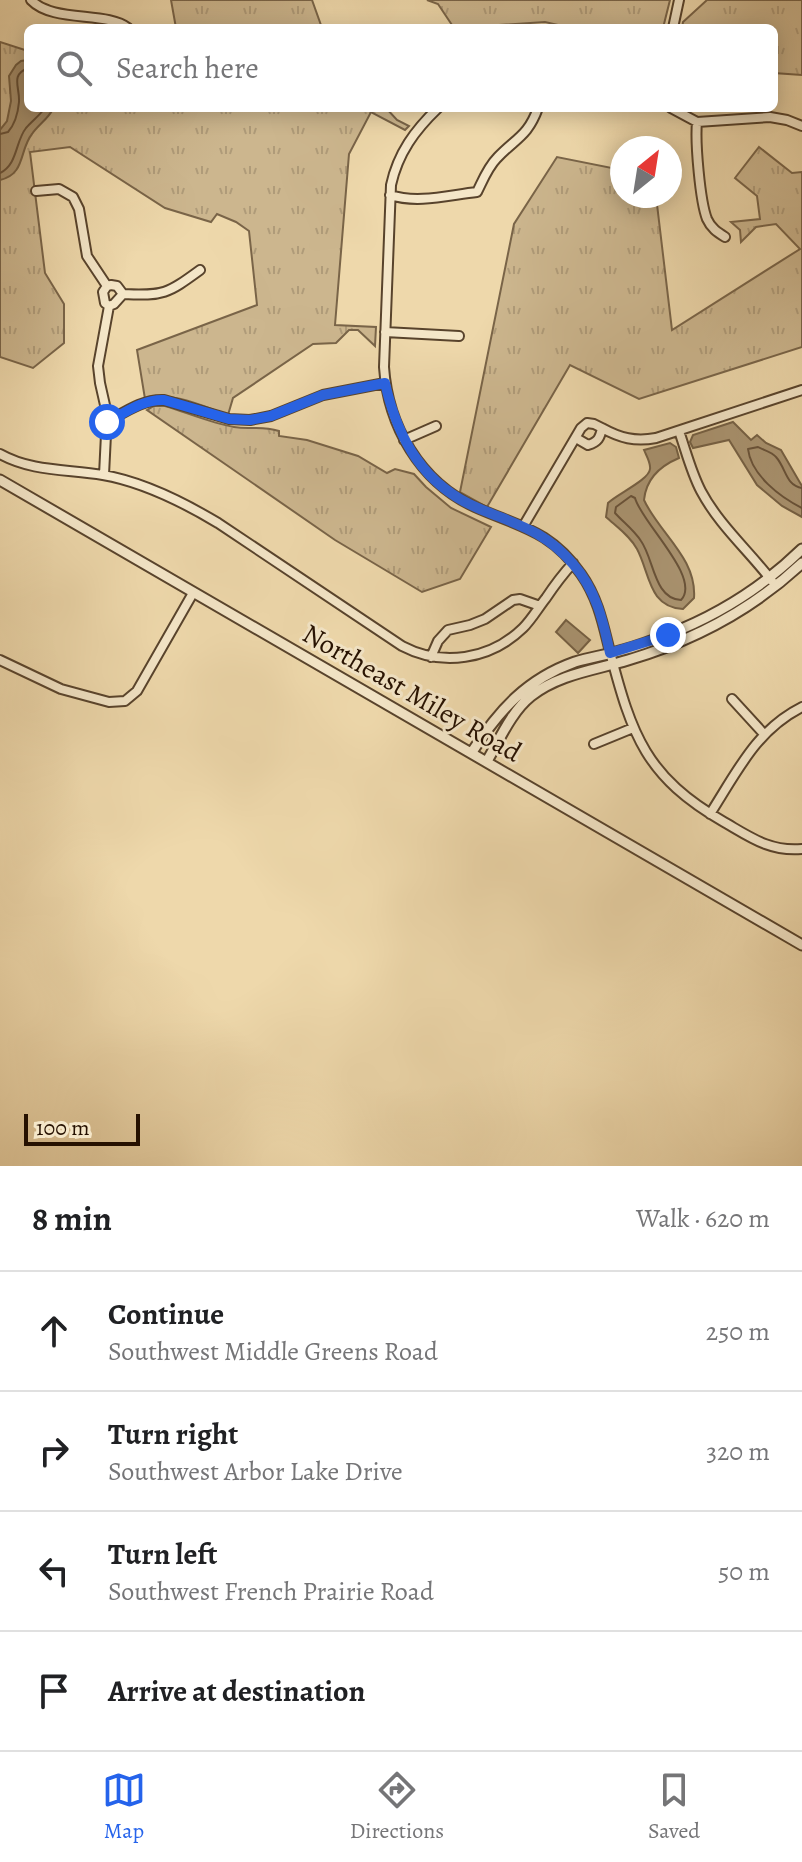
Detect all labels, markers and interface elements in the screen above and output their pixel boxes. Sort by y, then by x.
search box [24,24,778,112]
icon: search [52,46,96,90]
text: Search here [116,48,259,88]
north arrow [610,136,682,208]
route start [89,404,125,440]
street label: Northeast Miley Road [295,615,529,772]
route end [650,617,686,653]
scale bar [24,1110,140,1146]
text: 100 m [36,1113,90,1143]
text: 8 min [32,1195,112,1242]
text: Walk · 620 m [636,1201,770,1236]
text: Continue [108,1294,224,1334]
icon: ahead [32,1309,76,1353]
text: 250 m [706,1314,770,1349]
text: Southwest Middle Greens Road [108,1334,438,1369]
text: Turn right [108,1414,238,1454]
icon: right [32,1429,76,1473]
text: 320 m [706,1434,770,1469]
text: Southwest Arbor Lake Drive [108,1454,403,1489]
text: Turn left [108,1534,217,1574]
icon: left [32,1549,76,1593]
text: 50 m [718,1554,770,1589]
text: Southwest French Prairie Road [108,1574,434,1609]
icon: arrive [32,1669,76,1713]
text: Arrive at destination [108,1671,365,1711]
tab: Map [102,1768,146,1846]
tab: Directions [350,1768,444,1846]
tab: Saved [648,1768,700,1846]

